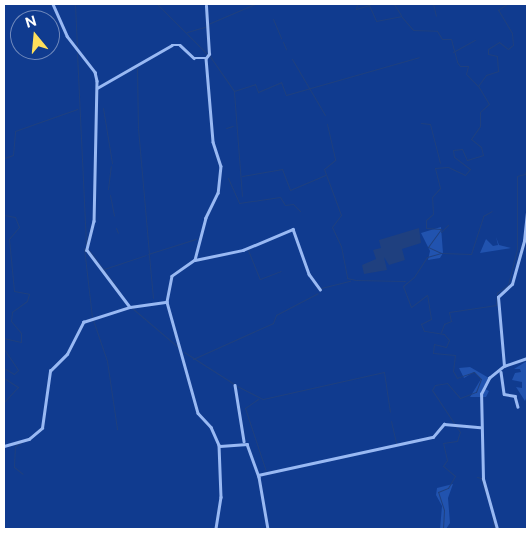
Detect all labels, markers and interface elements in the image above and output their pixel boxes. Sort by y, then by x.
north arrow [10,10,60,60]
text: N [23,12,38,31]

